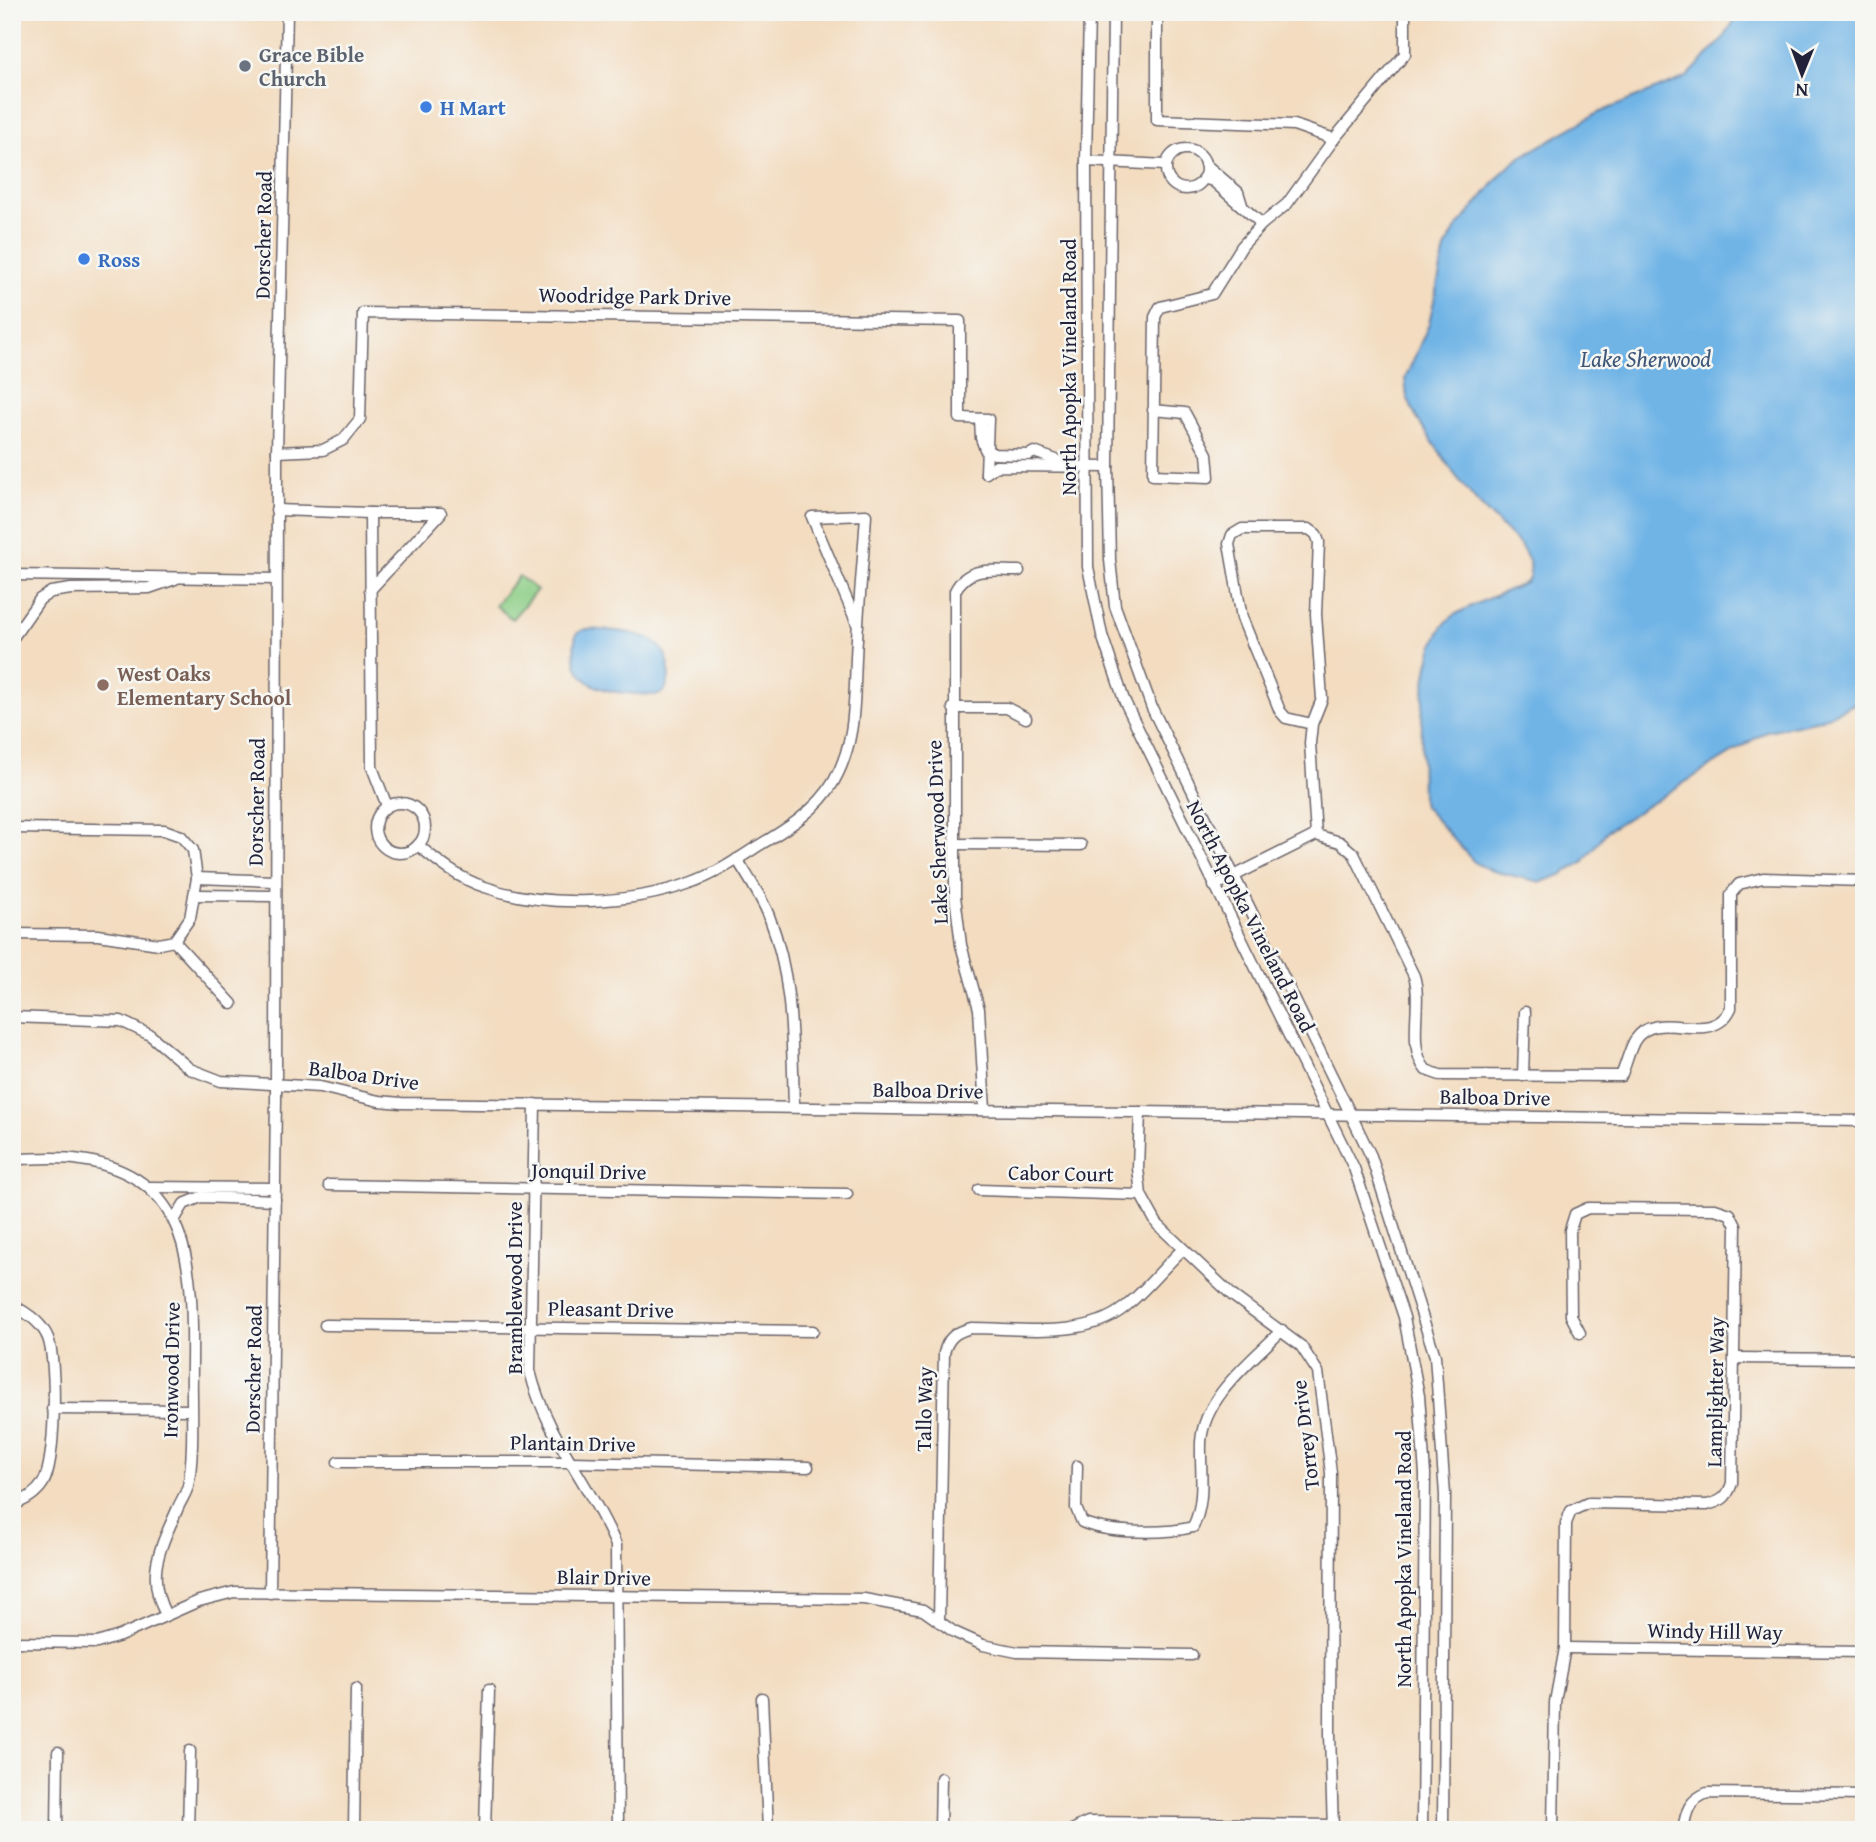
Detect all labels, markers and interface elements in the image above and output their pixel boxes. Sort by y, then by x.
north arrow [1768,38,1838,108]
place label: Grace Bible Church [259,39,364,94]
marker: Grace Bible Church [237,58,253,74]
text: N [1795,77,1808,105]
place label: H Mart [440,92,506,123]
marker: H Mart [418,99,434,115]
street label: Dorscher Road [246,170,280,299]
street label: North Apopka Vineland Road [1053,238,1084,495]
place label: Ross [98,244,140,275]
marker: Ross [76,251,92,267]
street label: Woodridge Park Drive [538,279,732,313]
water label: Lake Sherwood [1580,342,1711,375]
place label: West Oaks Elementary School [117,658,292,713]
marker: West Oaks Elementary School [95,677,111,693]
street label: Dorscher Road [239,737,273,866]
street label: Lake Sherwood Drive [918,739,956,925]
street label: North Apopka Vineland Road [1179,794,1323,1038]
street label: Balboa Drive [307,1052,421,1098]
street label: Balboa Drive [872,1074,984,1106]
street label: Balboa Drive [1439,1081,1551,1113]
street label: Jonquil Drive [528,1154,647,1188]
street label: Cabor Court [1008,1157,1115,1189]
street label: Bramblewood Drive [499,1201,530,1375]
street label: Pleasant Drive [548,1292,674,1326]
street label: Ironwood Drive [154,1301,188,1438]
street label: Dorscher Road [236,1304,270,1433]
street label: Lamplighter Way [1698,1316,1732,1468]
street label: Tallo Way [908,1365,940,1452]
street label: Torrey Drive [1283,1378,1327,1492]
street label: Plantain Drive [510,1426,636,1460]
street label: North Apopka Vineland Road [1388,1430,1419,1687]
street label: Blair Drive [557,1561,651,1593]
street label: Windy Hill Way [1647,1614,1784,1648]

